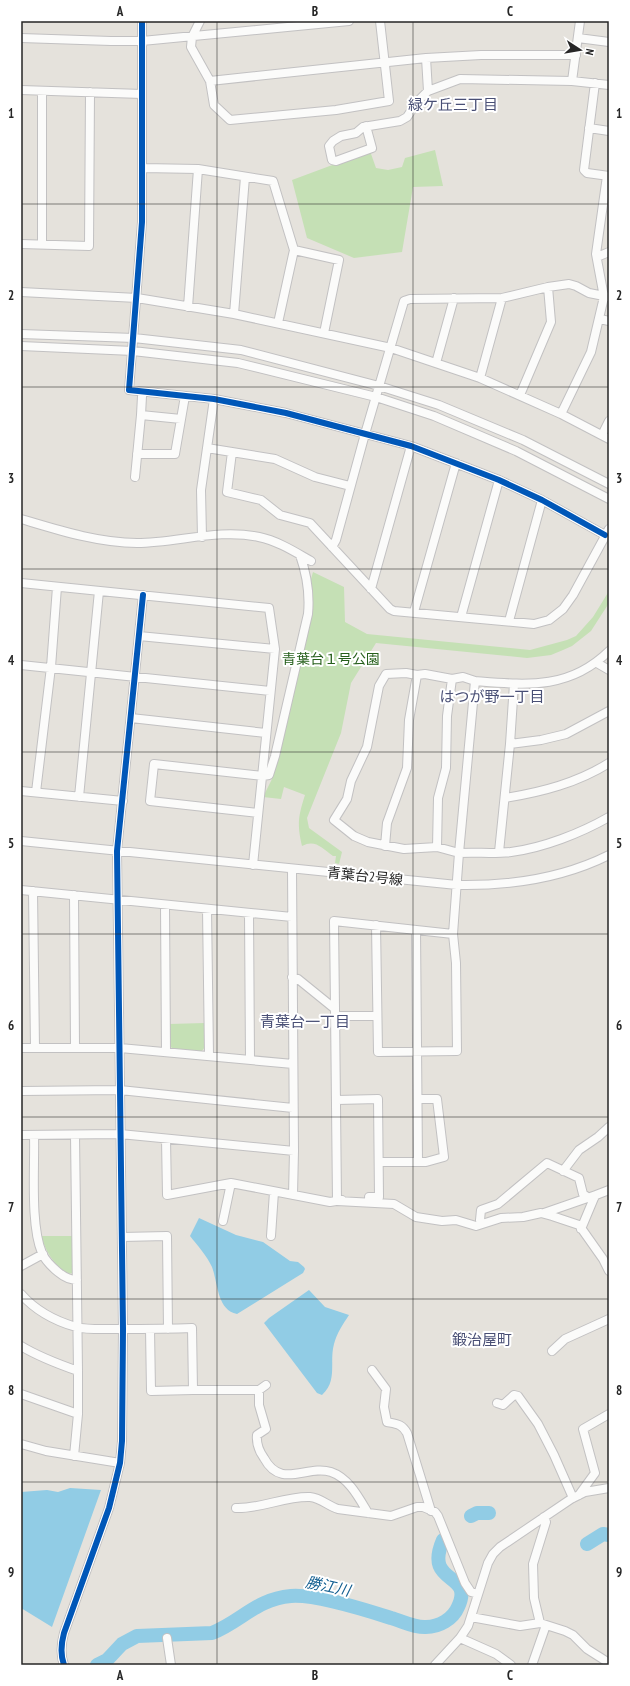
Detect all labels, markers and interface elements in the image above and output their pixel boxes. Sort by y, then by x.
text: A [116,3,124,20]
text: B [312,3,318,20]
text: C [507,3,513,20]
north arrow [560,30,600,70]
text: N [582,48,597,56]
district label: 緑ケ丘三丁目 [408,95,498,114]
text: 1 [8,105,14,122]
text: 1 [616,105,622,122]
text: 2 [8,287,14,304]
text: 2 [616,287,622,304]
text: 3 [8,470,14,487]
text: 3 [616,470,622,487]
park label: 青葉台１号公園 [282,650,380,668]
text: 4 [8,652,15,669]
text: 4 [616,652,623,669]
district label: はつが野一丁目 [439,687,545,706]
text: 5 [8,835,14,852]
text: 5 [616,835,622,852]
street label: 青葉台2号線 [326,863,404,889]
district label: 青葉台一丁目 [260,1012,350,1031]
text: 6 [8,1017,14,1034]
text: 6 [616,1017,622,1034]
text: 7 [8,1199,14,1216]
text: 7 [616,1199,622,1216]
district label: 鍛治屋町 [452,1330,512,1349]
text: 8 [8,1382,14,1399]
text: 8 [616,1382,622,1399]
text: 9 [8,1564,14,1581]
text: 9 [616,1564,622,1581]
water label: 勝江川 [304,1572,354,1600]
text: A [116,1667,124,1684]
text: B [312,1667,318,1684]
text: C [507,1667,513,1684]

